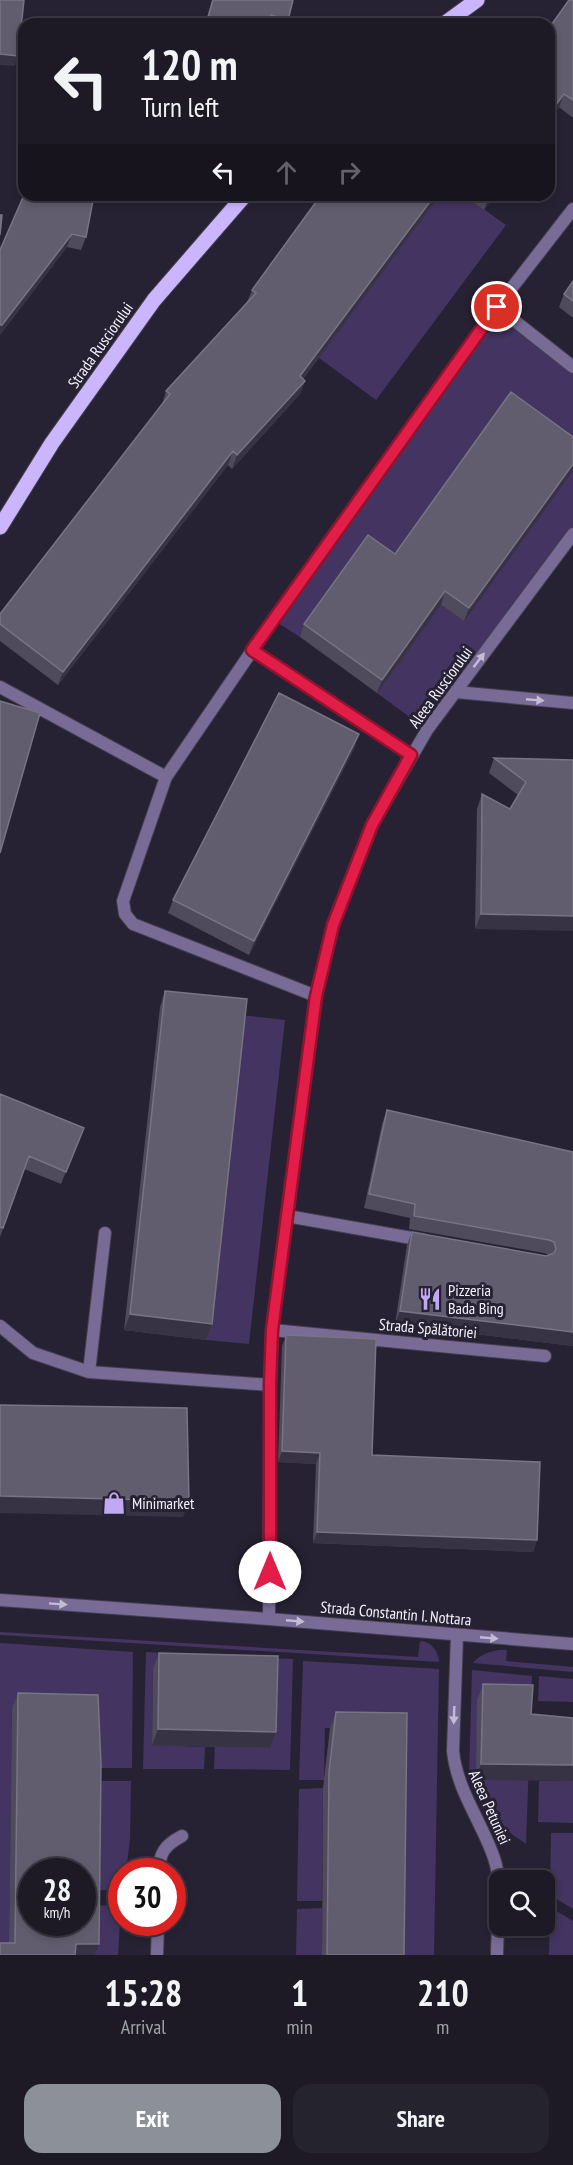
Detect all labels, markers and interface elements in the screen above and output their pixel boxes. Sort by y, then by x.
text: 120 m [141,37,238,92]
icon: left [42,42,120,120]
text: Turn left [141,90,219,124]
icon: left [207,156,240,189]
icon: ahead [270,156,303,189]
icon: right [333,156,366,189]
pin [471,281,522,332]
icon: arrive [480,290,513,323]
street label: Strada Rusciorului [63,298,137,392]
street label: Aleea Rusciorului [404,642,476,732]
one-way arrow [473,652,486,668]
one-way arrow [525,695,544,705]
place label: Pizzeria Bada Bing [448,1280,504,1318]
restaurant icon: Pizzeria Bada Bing [417,1286,443,1312]
street label: Strada Spălătoriei [378,1314,478,1342]
shop icon: Minimarket [101,1490,127,1516]
place label: Minimarket [132,1493,195,1513]
position arrow [238,1540,302,1604]
street label: Strada Constantin I. Nottara [320,1596,472,1630]
one-way arrow [49,1599,68,1609]
one-way arrow [285,1616,304,1626]
one-way arrow [480,1633,499,1643]
one-way arrow [449,1705,459,1724]
street label: Aleea Petuniei [465,1767,515,1847]
speed limit sign: 30 [108,1858,186,1936]
text: 28 [43,1870,71,1909]
map controls [489,1870,555,1936]
button: search [489,1870,555,1936]
text: km/h [44,1903,70,1922]
text: 15:28 [104,1969,182,2016]
text: 1 [291,1969,308,2016]
text: 210 [417,1969,469,2016]
text: Arrival [121,2014,166,2040]
text: min [287,2014,313,2040]
text: m [436,2014,449,2040]
button: Exit [24,2084,281,2153]
button: Share [293,2084,549,2153]

